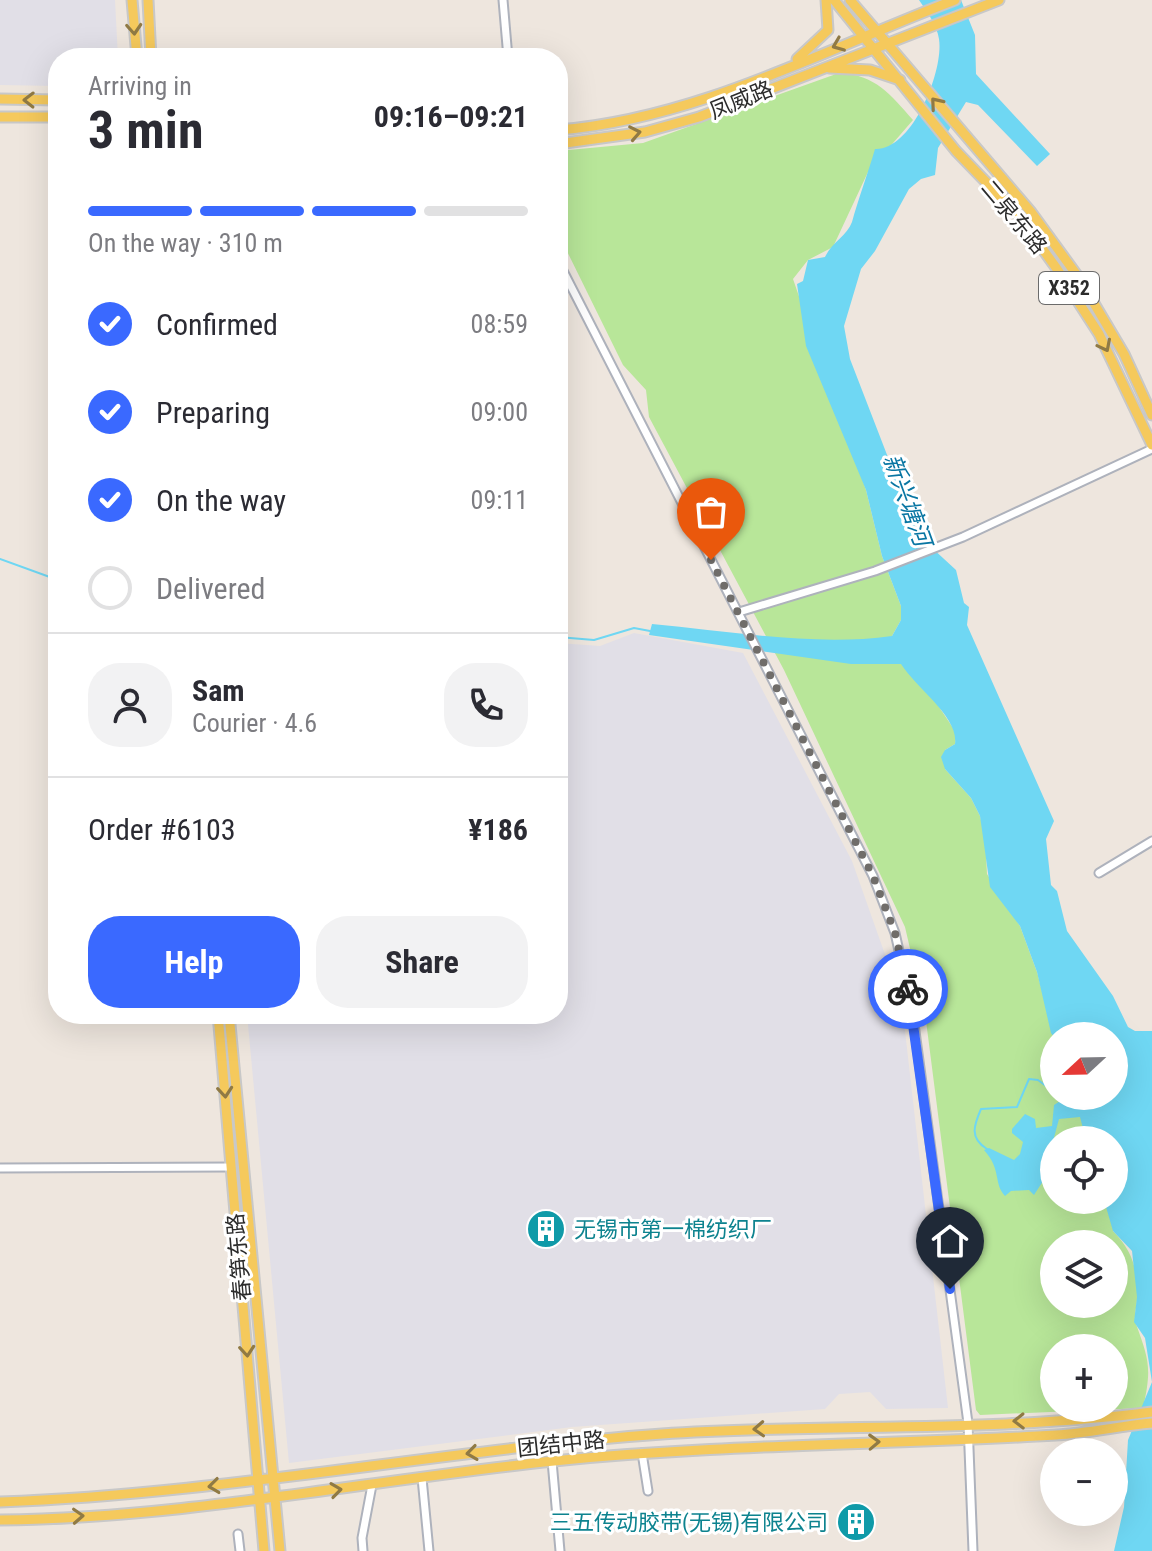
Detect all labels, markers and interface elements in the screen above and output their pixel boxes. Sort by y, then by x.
one-way arrow [126,23,143,36]
one-way arrow [832,36,846,52]
text: Arriving in [88,71,192,101]
street label: 凤威路 [706,76,776,124]
one-way arrow [22,91,35,108]
one-way arrow [931,98,946,112]
text: 09:16–09:21 [374,99,528,134]
text: 3 min [88,100,204,161]
one-way arrow [628,126,642,143]
street label: 二泉东路 [976,175,1052,259]
text: On the way · 310 m [88,228,283,258]
road number: X352 [1039,272,1099,304]
icon: check [88,302,132,346]
text: Confirmed [156,307,278,342]
text: 08:59 [471,309,528,339]
one-way arrow [1095,337,1111,352]
icon: check [88,390,132,434]
text: Preparing [156,395,270,430]
text: 09:00 [471,397,528,427]
water label: 新兴塘河 [877,450,938,554]
icon: check [88,478,132,522]
pin [677,478,745,560]
text: On the way [156,483,286,518]
text: 09:11 [471,485,528,515]
icon: bag [689,490,733,534]
text: Delivered [156,571,265,606]
button: person [88,663,172,747]
button: phone [444,663,528,747]
text: Sam [192,673,245,708]
text: Courier · 4.6 [192,708,317,738]
text: Order #6103 [88,812,236,847]
text: ¥186 [468,812,528,847]
button: Help [88,916,300,1008]
button: Share [316,916,528,1008]
courier [868,949,948,1029]
icon: bike [886,967,930,1011]
north arrow [1040,1022,1128,1110]
map controls [1040,1022,1128,1526]
one-way arrow [216,1086,233,1099]
button: locate [1040,1126,1128,1214]
pin [916,1207,984,1289]
building icon: 无锡市第一棉纺织厂 [525,1208,567,1250]
street label: 春笋东路 [223,1212,255,1302]
place label: 无锡市第一棉纺织厂 [574,1217,772,1242]
icon: home [928,1219,972,1263]
button: layers [1040,1230,1128,1318]
button: + [1040,1334,1128,1422]
one-way arrow [238,1345,255,1358]
one-way arrow [1012,1413,1025,1430]
one-way arrow [752,1421,765,1438]
street label: 团结中路 [516,1427,606,1461]
one-way arrow [868,1434,881,1451]
button: − [1040,1438,1128,1526]
one-way arrow [465,1445,478,1462]
one-way arrow [207,1478,220,1495]
one-way arrow [330,1482,343,1499]
building icon: 三五传动胶带(无锡)有限公司 [835,1501,877,1543]
one-way arrow [72,1508,85,1525]
place label: 三五传动胶带(无锡)有限公司 [550,1510,828,1536]

